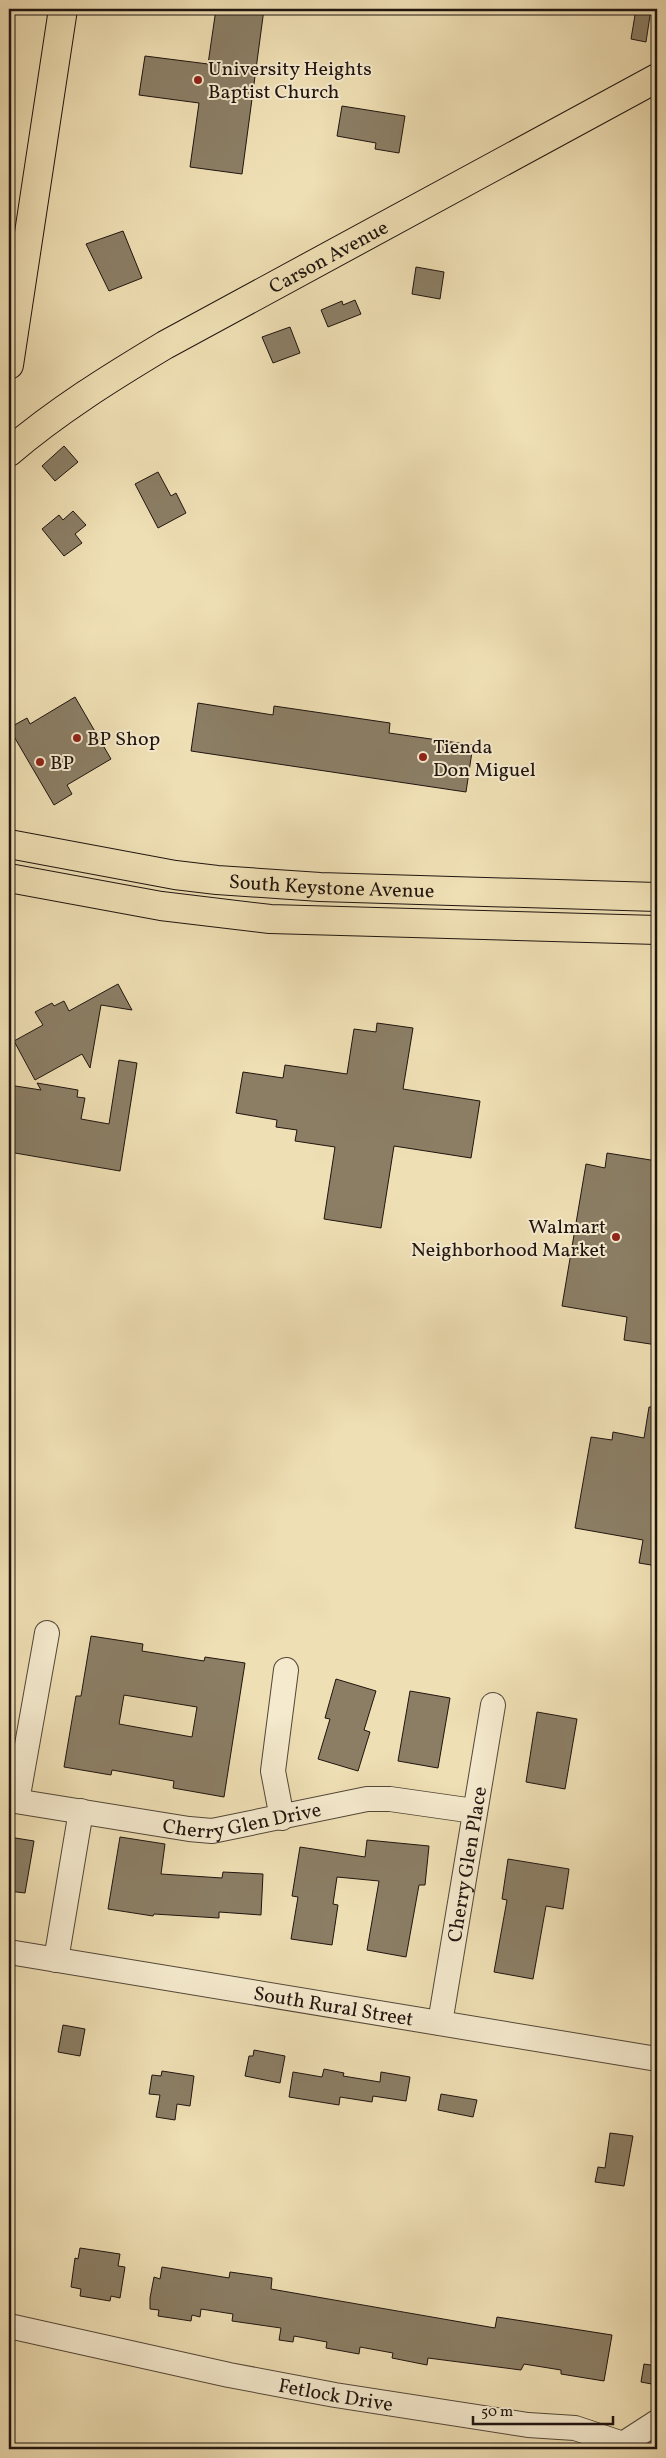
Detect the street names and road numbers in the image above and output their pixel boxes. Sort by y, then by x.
street label: Carson Avenue [264,214,394,302]
street label: South Keystone Avenue [228,869,435,906]
street label: Cherry Glen Place [442,1785,495,1945]
street label: Cherry Glen Drive [160,1797,324,1847]
street label: South Rural Street [251,1981,415,2035]
street label: Fetlock Drive [276,2373,395,2420]

